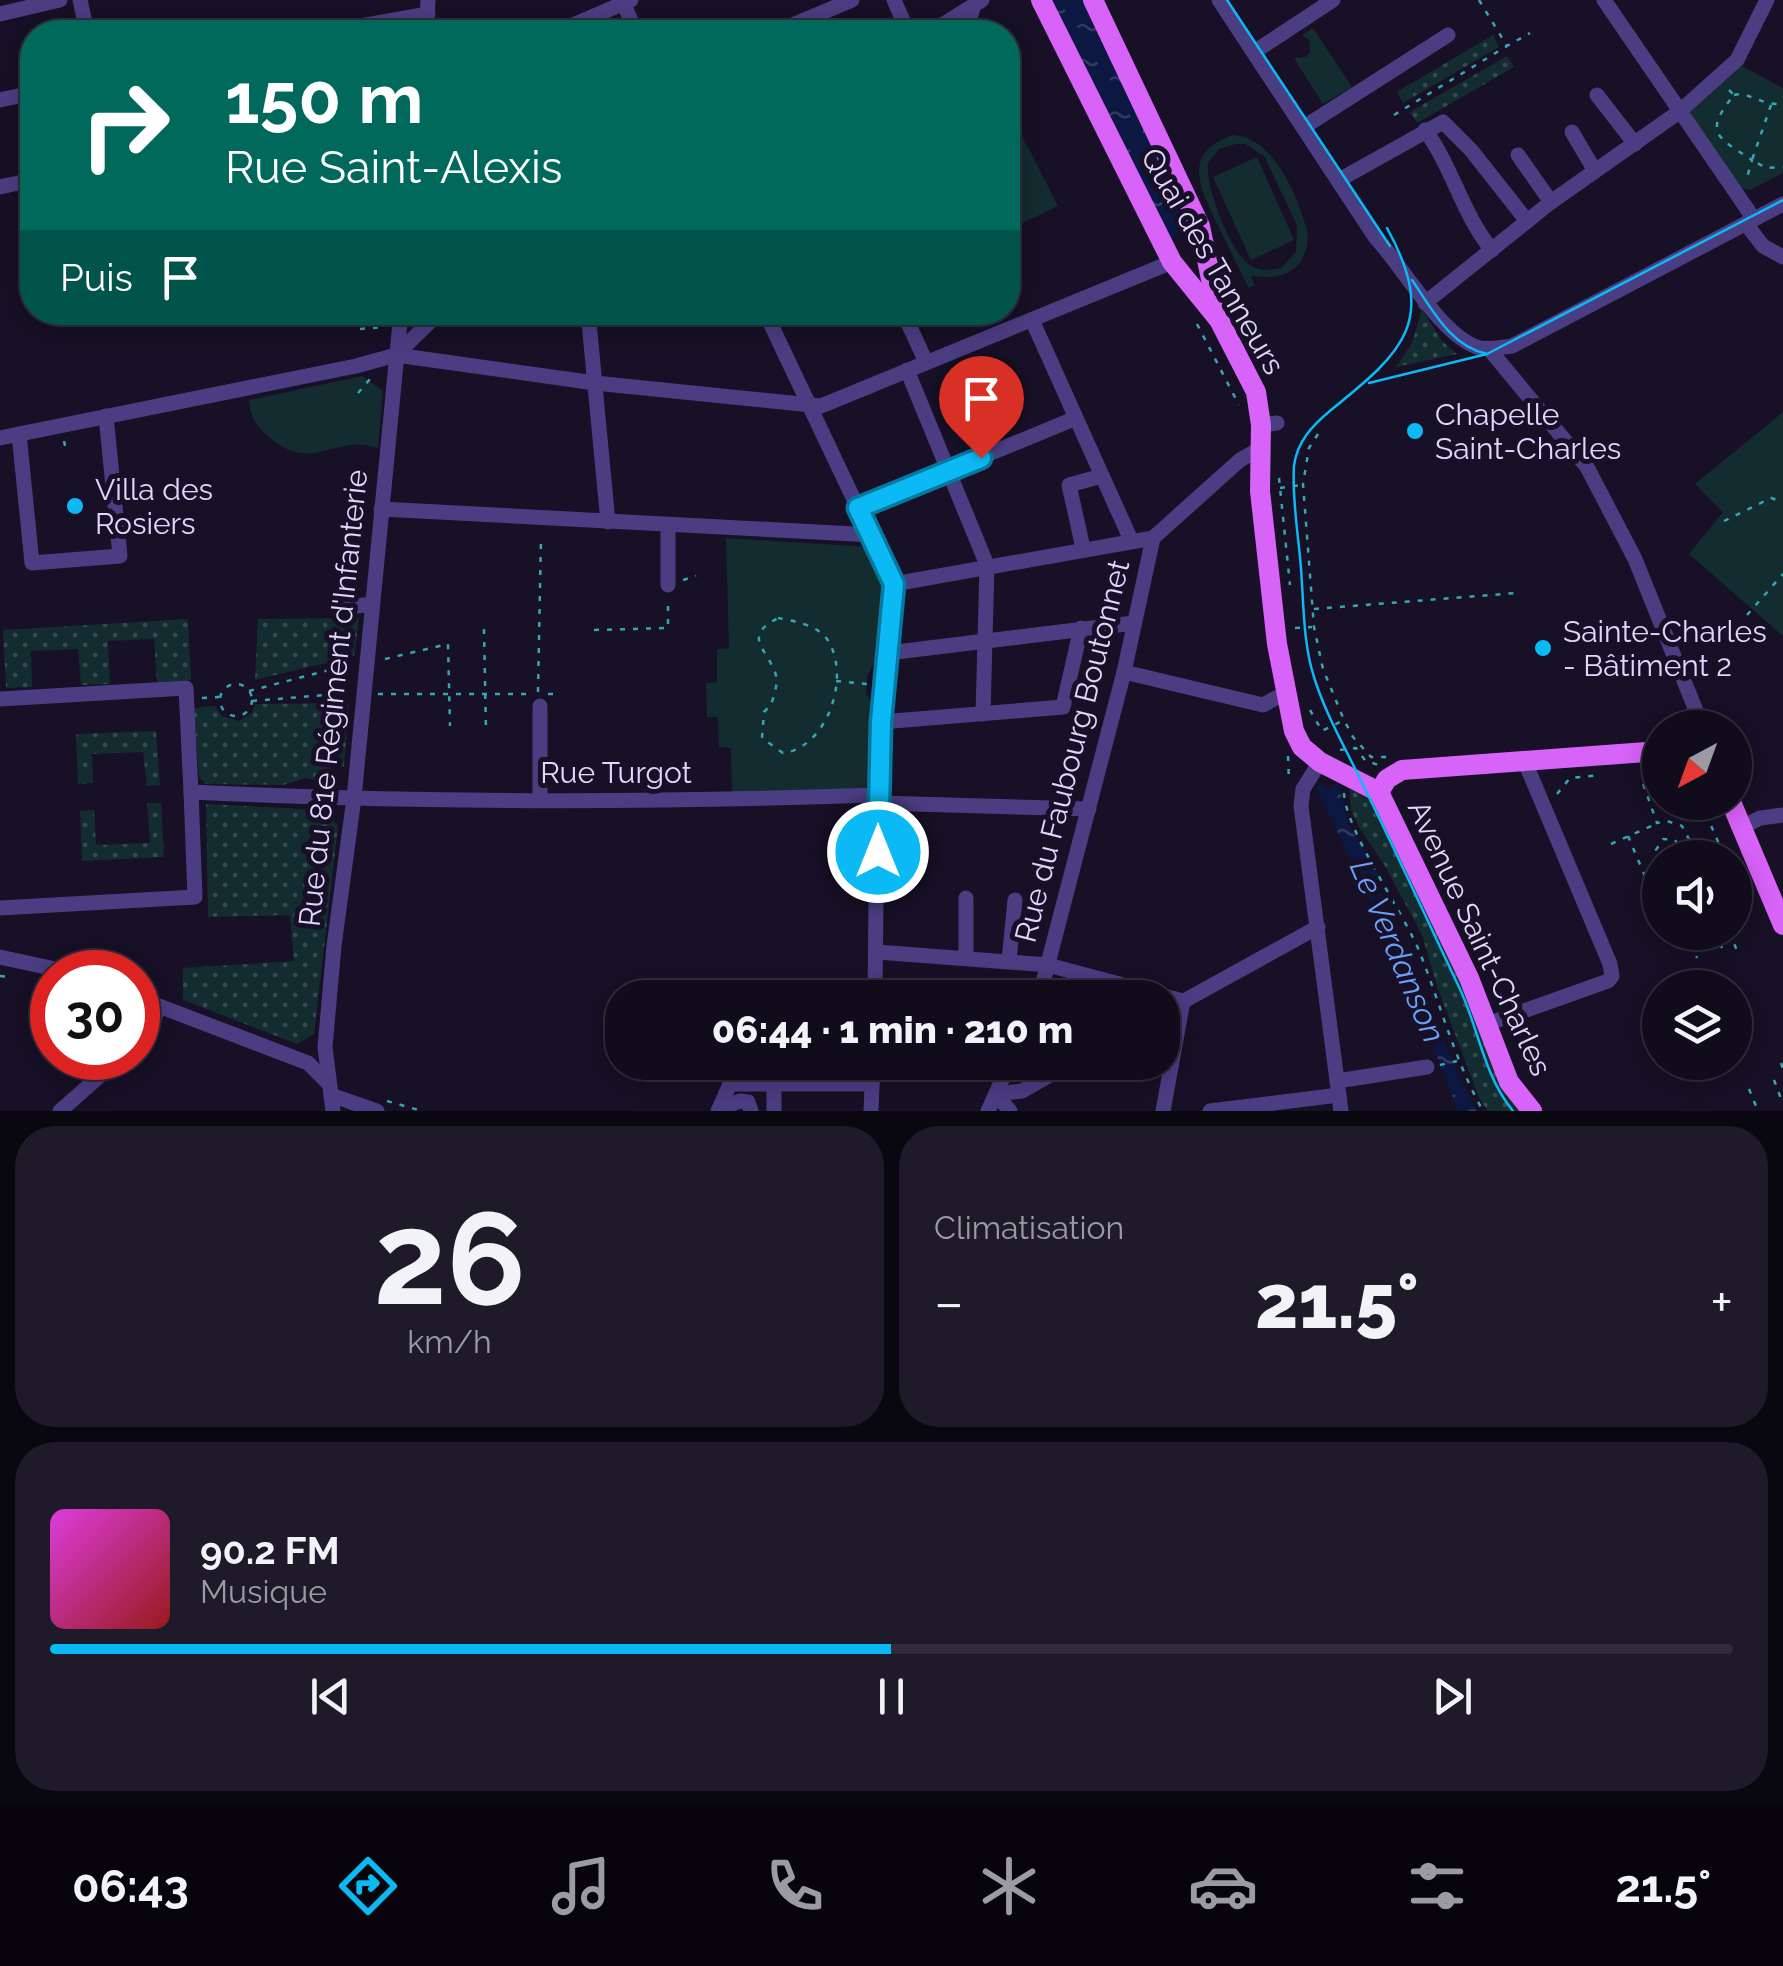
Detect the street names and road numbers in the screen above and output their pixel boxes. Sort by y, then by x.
street label: Quai des Tanneurs [1134,142,1292,380]
street label: Rue du 81e Régiment d'Infanterie [292,468,374,928]
street label: Rue du Faubourg Boutonnet [1008,556,1136,946]
street label: Rue Turgot [540,755,692,790]
street label: Avenue Saint-Charles [1401,795,1559,1081]

